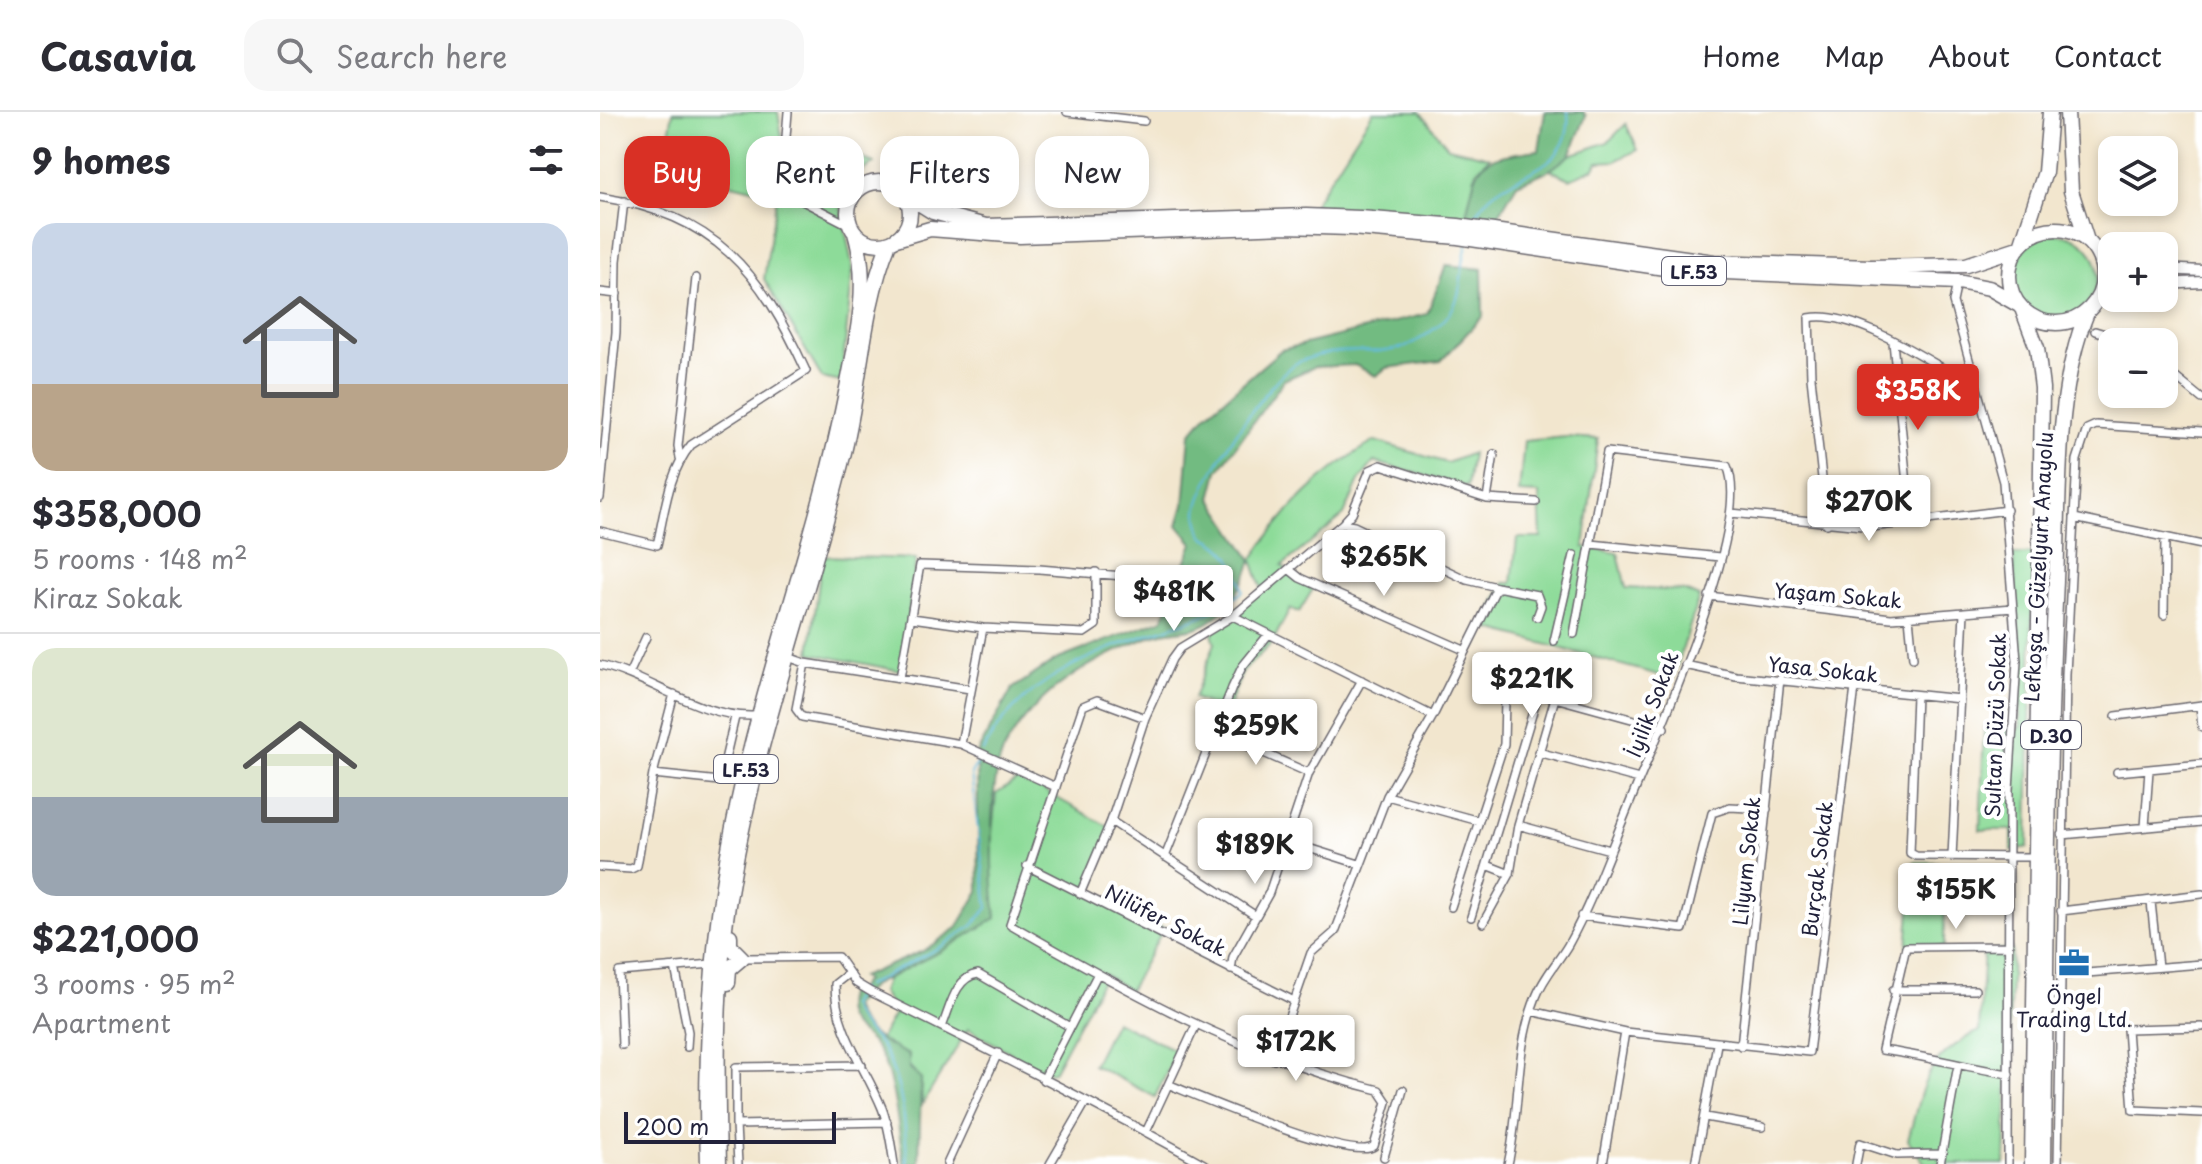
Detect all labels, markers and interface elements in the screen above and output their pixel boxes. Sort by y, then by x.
search box [244,19,804,91]
text: Casavia [40,27,196,84]
icon: search [272,33,316,77]
text: Search here [336,33,507,78]
text: Home [1702,34,1780,77]
text: Map [1824,34,1884,77]
text: About [1928,34,2010,77]
text: Contact [2054,34,2162,77]
text: 9 homes [32,134,171,186]
chip: Buy [624,136,730,208]
chip: Rent [746,136,864,208]
chip: Filters [880,136,1019,208]
chip: New [1035,136,1149,208]
map controls [2098,136,2178,408]
button: layers [2098,136,2178,216]
icon: filters [524,138,568,182]
button: + [2098,232,2178,312]
road number: LF.53 [1662,257,1726,285]
icon: home [228,275,372,419]
button: − [2098,328,2178,408]
pin: $358K [1862,364,1974,432]
text: $358K [1875,370,1961,409]
street label: Lefkoşa - Güzelyurt Anayolu [2016,431,2060,703]
pin: $270K [1813,475,1925,543]
text: $270K [1825,481,1913,520]
text: $358,000 [32,487,202,539]
pin: $265K [1328,530,1440,598]
text: $265K [1340,536,1428,575]
text: 5 rooms · 148 m² [32,539,248,578]
pin: $481K [1118,565,1230,633]
text: $481K [1133,571,1215,610]
street label: Yaşam Sokak [1773,574,1903,616]
text: Kiraz Sokak [32,578,183,617]
street label: Sultan Düzü Sokak [1977,632,2013,818]
street label: İyilik Sokak [1618,646,1686,762]
street label: Yasa Sokak [1766,648,1880,690]
pin: $221K [1476,652,1588,720]
text: $221K [1490,658,1574,697]
pin: $259K [1200,699,1312,767]
icon: home [228,700,372,844]
text: $259K [1213,705,1299,744]
road number: D.30 [2021,721,2081,749]
road number: LF.53 [714,755,778,783]
street label: Lilyum Sokak [1724,795,1768,927]
street label: Burçak Sokak [1794,799,1840,939]
pin: $189K [1199,818,1311,886]
text: $189K [1216,824,1294,863]
pin: $155K [1900,863,2012,931]
text: $155K [1916,869,1996,908]
street label: Nilüfer Sokak [1100,877,1232,963]
text: $221,000 [32,912,199,964]
office icon: Öngel Trading Ltd. [2057,946,2091,980]
text: 3 rooms · 95 m² [32,964,236,1003]
place label: Öngel Trading Ltd. [2016,981,2132,1034]
text: Apartment [32,1003,171,1042]
pin: $172K [1240,1015,1352,1083]
text: $172K [1256,1021,1336,1060]
scale bar [624,1108,836,1144]
text: 200 m [636,1109,709,1142]

